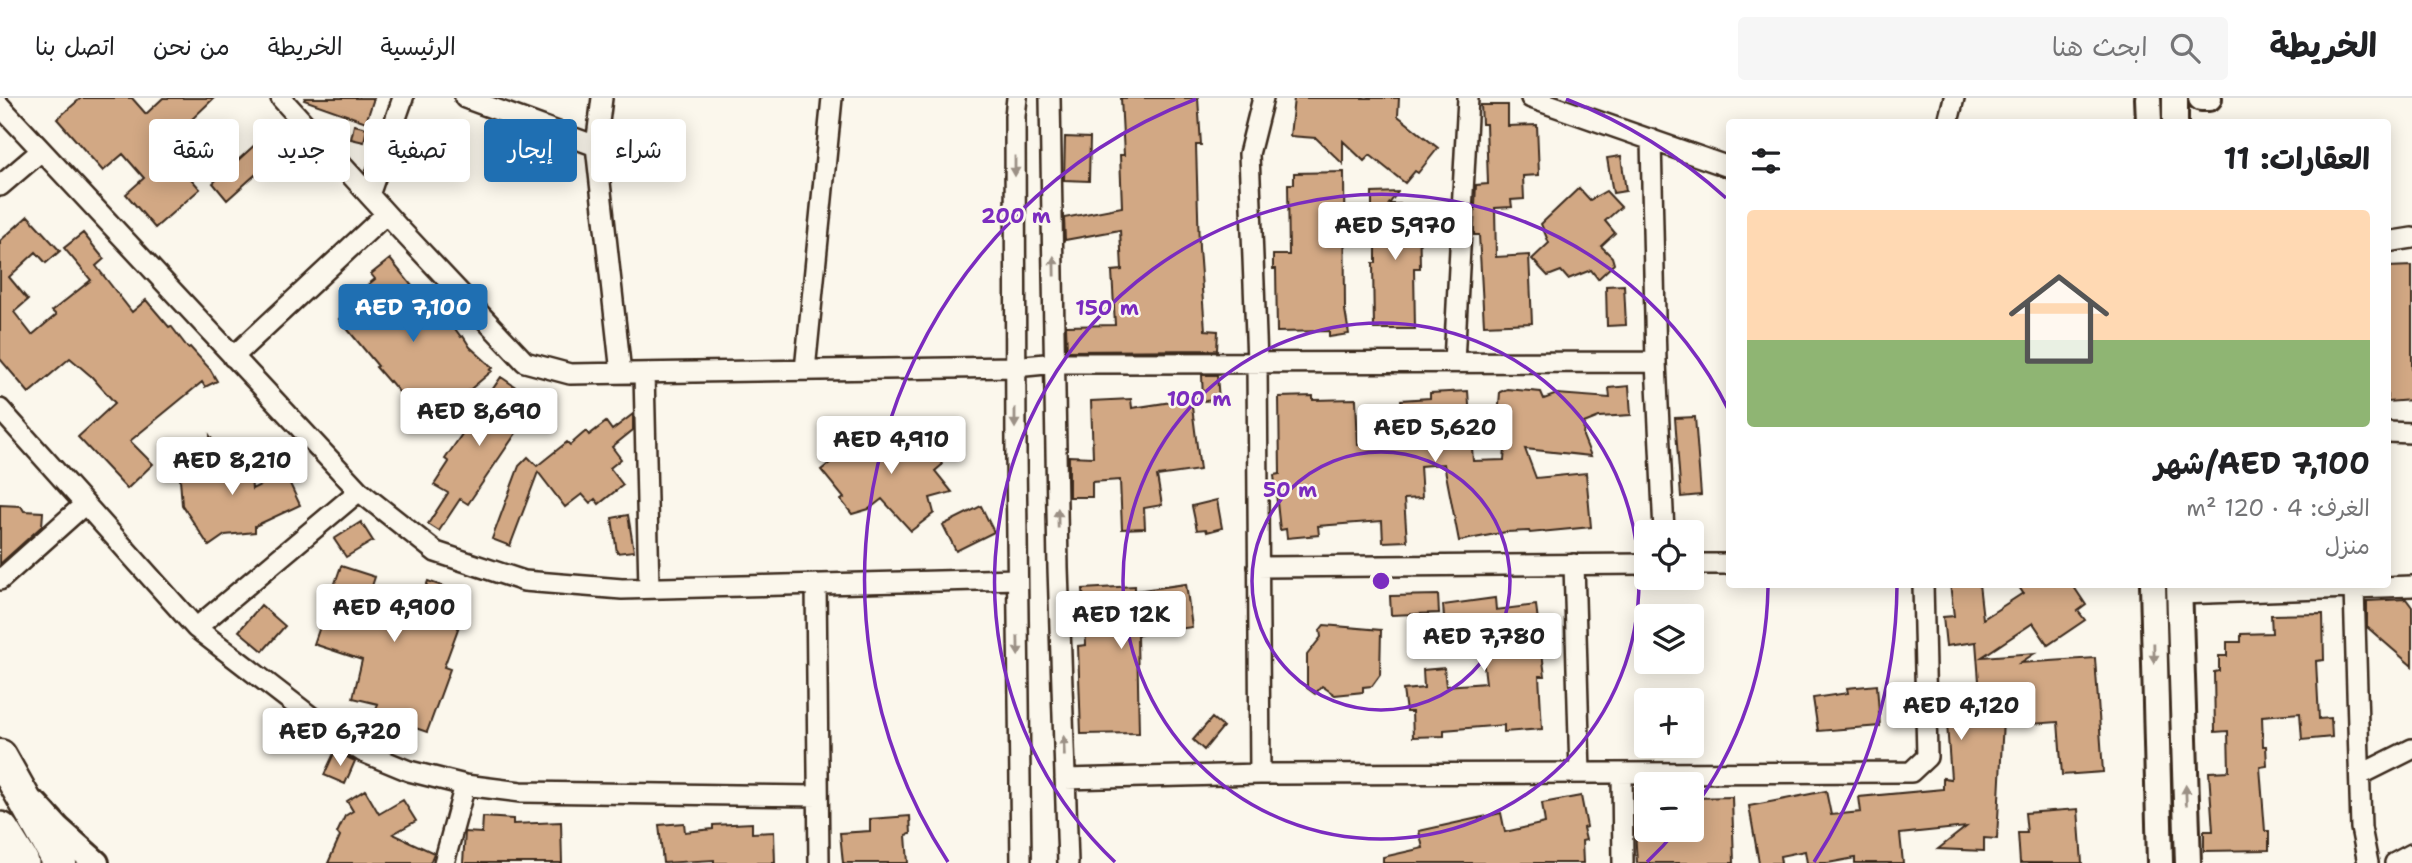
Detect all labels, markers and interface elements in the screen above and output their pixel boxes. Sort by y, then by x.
search box [1738,17,2228,80]
text: الخريطة [2270,23,2377,68]
text: ابحث هنا [2052,29,2148,64]
icon: search [2166,29,2204,67]
text: اتصل بنا [35,31,115,63]
text: من نحن [153,31,230,63]
text: الخريطة [268,31,343,63]
text: الرئيسية [381,31,456,63]
chip: شقة [149,119,239,182]
chip: جديد [253,119,350,182]
chip: تصفية [364,119,470,182]
chip: إيجار [484,119,577,182]
chip: شراء [591,119,686,182]
text: العقارات: 11 [2223,138,2370,179]
icon: filters [1747,142,1785,180]
one-way arrow [1009,155,1021,177]
text: 200 m [981,202,1051,230]
pin: AED 5,970 [1315,202,1475,262]
text: AED 5,970 [1334,210,1456,240]
one-way arrow [1048,255,1060,277]
icon: home [1996,256,2122,382]
pin: AED 7,100 [333,285,493,344]
text: AED 7,100 [354,292,472,322]
text: 150 m [1075,294,1139,322]
text: 100 m [1167,385,1231,413]
pin: AED 8,690 [399,388,559,448]
text: AED 8,690 [416,396,542,426]
pin: AED 5,620 [1355,404,1515,464]
one-way arrow [1009,407,1021,429]
text: AED 5,620 [1373,412,1497,442]
pin: AED 4,910 [811,416,971,476]
text: AED 4,910 [833,424,949,454]
pin: AED 8,210 [152,438,312,497]
text: AED 7,100/شهر [2155,443,2370,484]
text: AED 8,210 [172,445,292,475]
text: 50 m [1263,476,1317,504]
text: الغرف: 4 · 120 m² [2186,493,2370,523]
one-way arrow [1052,507,1063,529]
map controls [1634,520,1704,842]
button: locate [1634,520,1704,590]
text: منزل [2325,531,2370,561]
centre of rings [1369,569,1393,593]
pin: AED 4,900 [314,584,474,644]
text: AED 4,900 [332,592,456,622]
pin: AED 12K [1056,592,1186,651]
text: AED 12K [1072,599,1170,629]
button: layers [1634,604,1704,674]
pin: AED 7,780 [1404,614,1564,673]
text: AED 7,780 [1423,621,1545,651]
one-way arrow [1012,635,1024,657]
one-way arrow [2149,642,2160,664]
pin: AED 4,120 [1881,682,2041,742]
button: + [1634,688,1704,758]
text: AED 4,120 [1902,690,2020,720]
pin: AED 6,720 [260,708,420,768]
text: AED 6,720 [279,716,401,746]
one-way arrow [1059,735,1070,757]
button: − [1634,772,1704,842]
one-way arrow [2180,784,2191,806]

